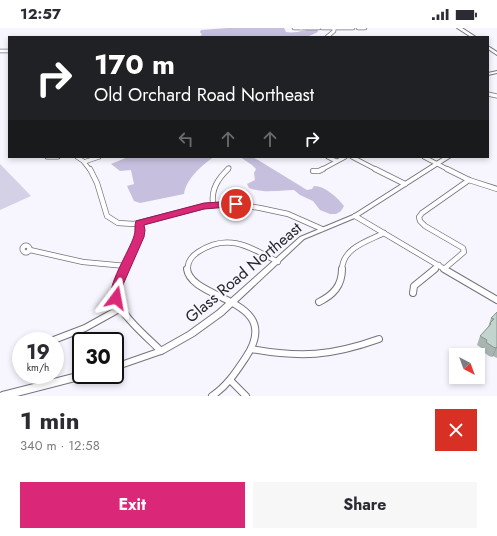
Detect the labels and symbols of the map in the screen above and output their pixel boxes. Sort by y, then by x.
pin [219,187,253,221]
street label: Glass Road Northeast [180,217,307,328]
position arrow [95,277,137,319]
speed limit sign: 30 [72,332,124,384]
north arrow [449,348,485,384]

